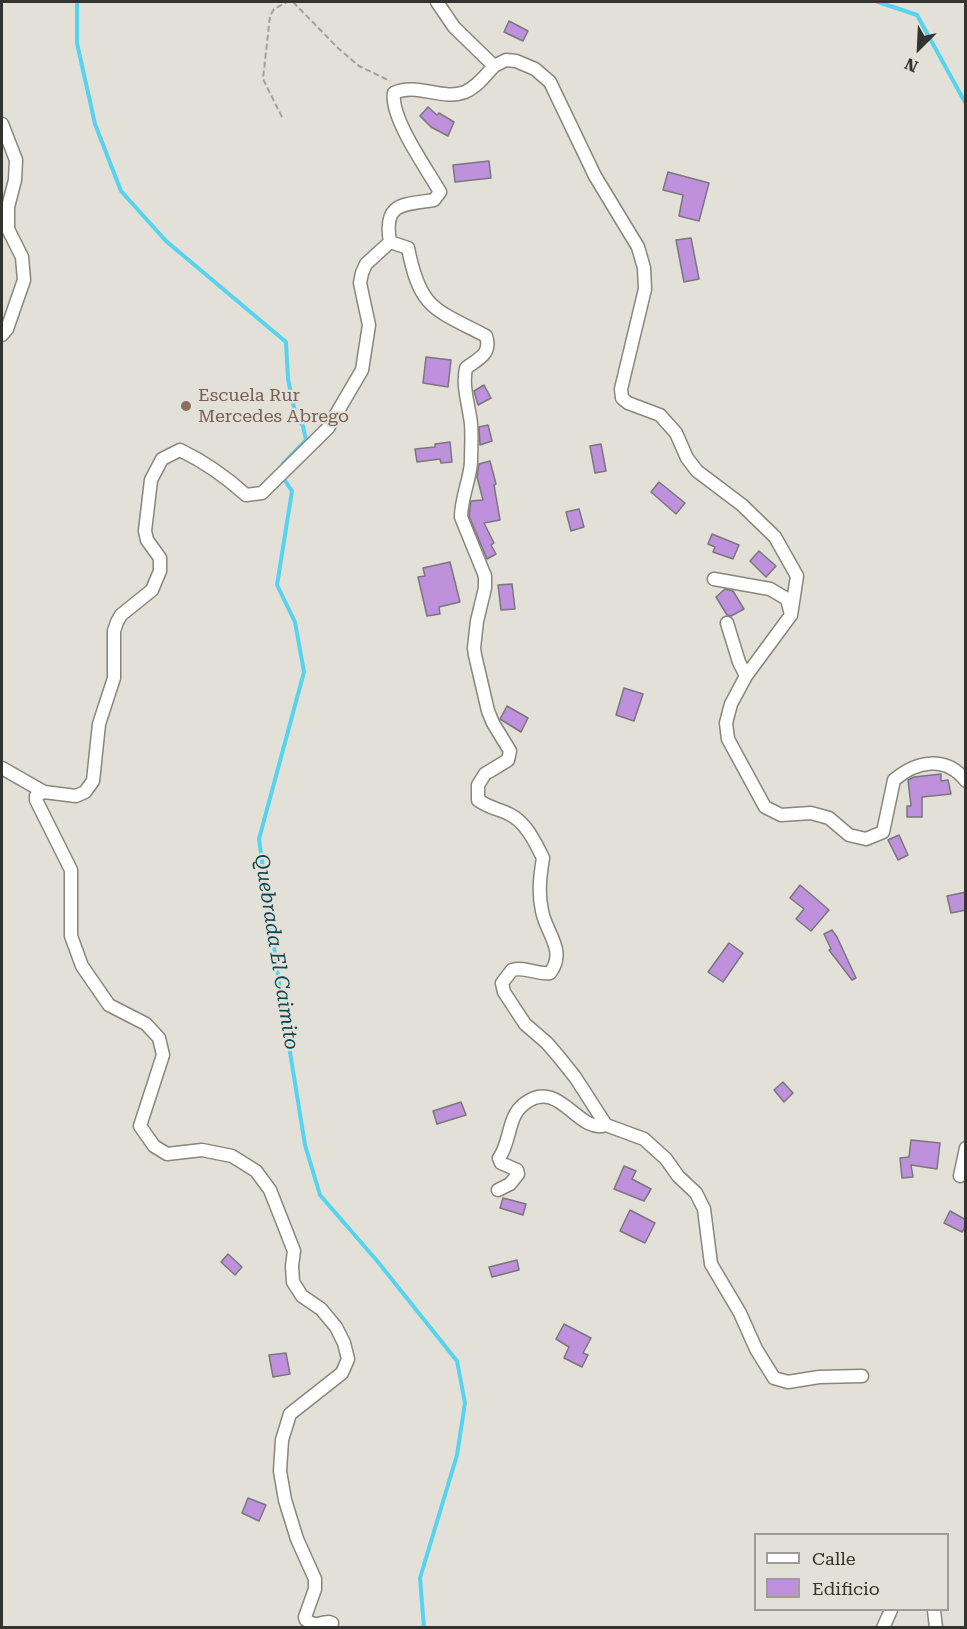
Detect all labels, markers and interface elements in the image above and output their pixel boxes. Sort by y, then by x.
north arrow [889,18,949,78]
text: N [902,54,921,76]
place label: Escuela Rur Mercedes Abrego [198,385,349,428]
marker: Escuela Rur Mercedes Abrego [179,399,193,413]
water label: Quebrada El Caimito [249,852,303,1052]
legend [754,1533,949,1611]
text: Calle [812,1548,856,1569]
text: Edificio [812,1578,880,1599]

